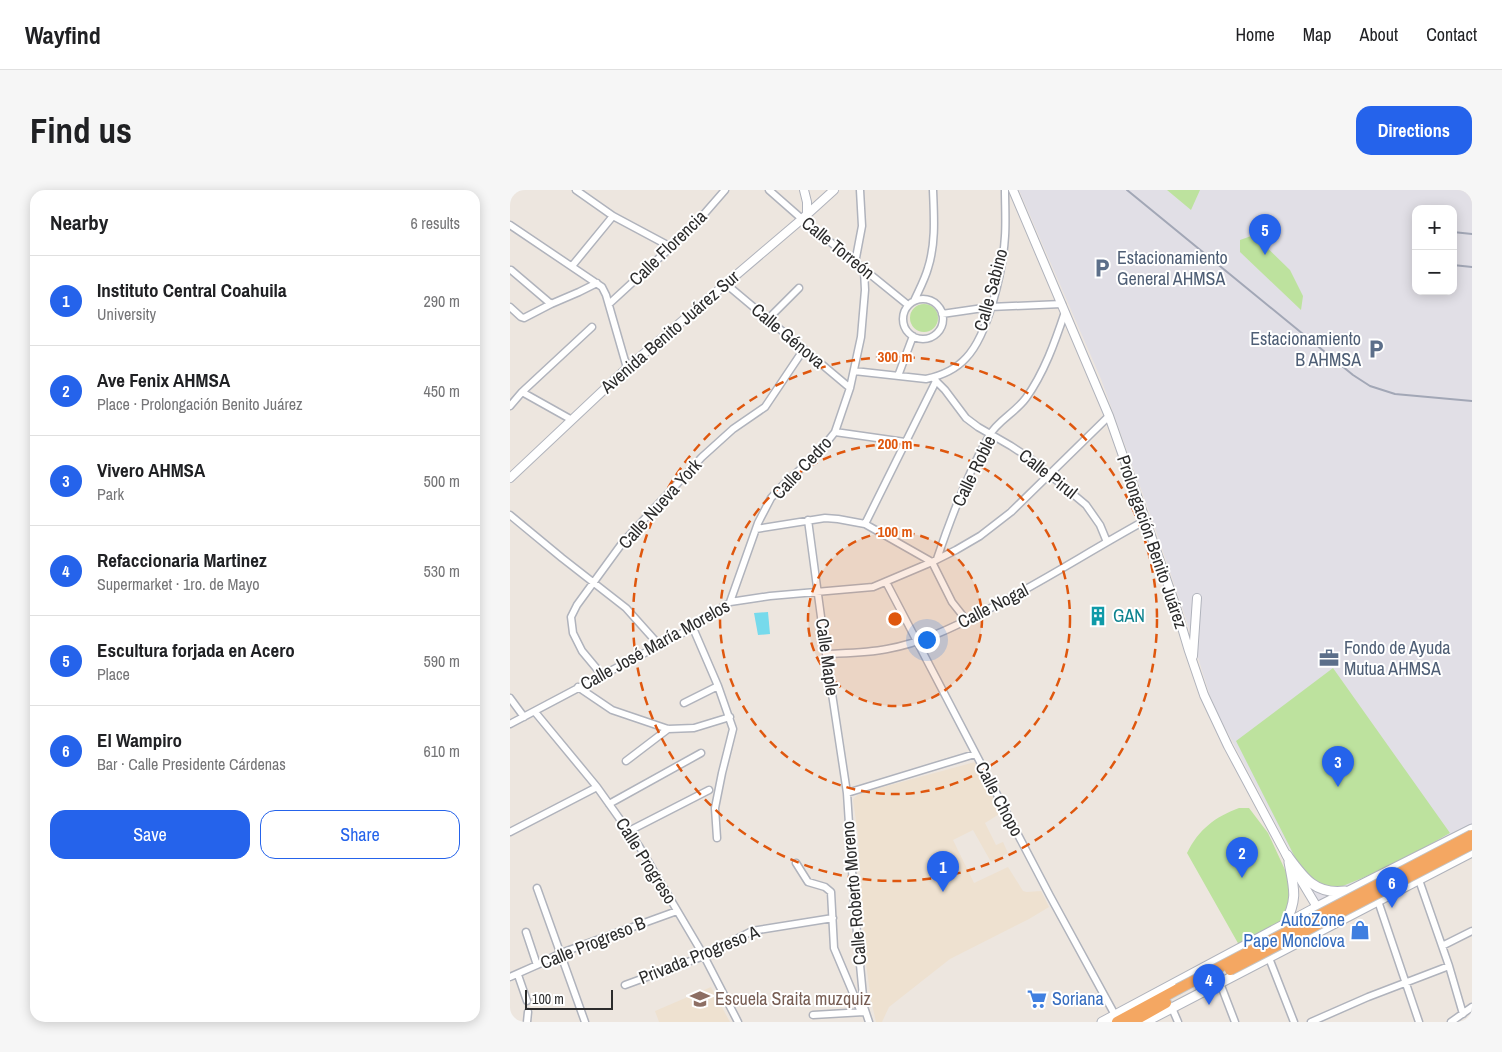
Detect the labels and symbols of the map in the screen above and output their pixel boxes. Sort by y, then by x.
street label: Calle Florencia [623,204,712,291]
street label: Calle Torreón [796,210,880,285]
pin: 5 [1249,214,1281,255]
place label: Estacionamiento General AHMSA [1117,245,1228,291]
street label: Calle Sabino [968,246,1014,334]
parking icon: Estacionamiento General AHMSA [1091,257,1113,279]
street label: Avenida Benito Juárez Sur [594,264,744,400]
street label: Calle Génova [746,297,831,374]
place label: Estacionamiento B AHMSA [1250,326,1361,372]
parking icon: Estacionamiento B AHMSA [1365,338,1387,360]
text: 300 m [878,346,912,367]
street label: Calle Cedro [766,431,837,505]
street label: Calle Roble [946,431,1002,511]
text: 200 m [878,433,912,454]
street label: Calle Pirul [1014,443,1083,504]
street label: Prolongación Benito Juárez [1111,452,1194,632]
street label: Calle Nueva York [612,453,707,554]
text: 100 m [878,521,912,542]
street label: Calle Nogal [953,577,1032,634]
street label: Calle José María Morelos [576,593,734,696]
place label: GAN [1113,603,1145,628]
building icon: GAN [1087,605,1109,627]
centre of rings [886,610,904,628]
street label: Calle Maple [810,617,845,697]
your location [914,627,940,653]
place label: Fondo de Ayuda Mutua AHMSA [1344,635,1451,681]
office icon: Fondo de Ayuda Mutua AHMSA [1318,647,1340,669]
pin: 3 [1322,746,1354,787]
street label: Calle Chopo [969,757,1030,840]
street label: Calle Progreso [610,813,683,909]
street label: Calle Roberto Moreno [835,820,872,966]
pin: 2 [1226,837,1258,878]
pin: 1 [927,851,959,892]
pin: 6 [1376,867,1408,908]
place label: AutoZone Pape Monclova [1243,907,1345,953]
street label: Calle Progreso B [536,910,649,975]
street label: Privada Progreso A [635,919,763,990]
shop icon: AutoZone Pape Monclova [1349,919,1371,941]
pin: 4 [1193,964,1225,1005]
place label: Escuela Sraita muzquiz [715,986,871,1011]
place label: Soriana [1052,986,1104,1011]
scale bar [525,987,612,1010]
school or university icon: Escuela Sraita muzquiz [689,988,711,1010]
supermarket icon: Soriana [1026,988,1048,1010]

